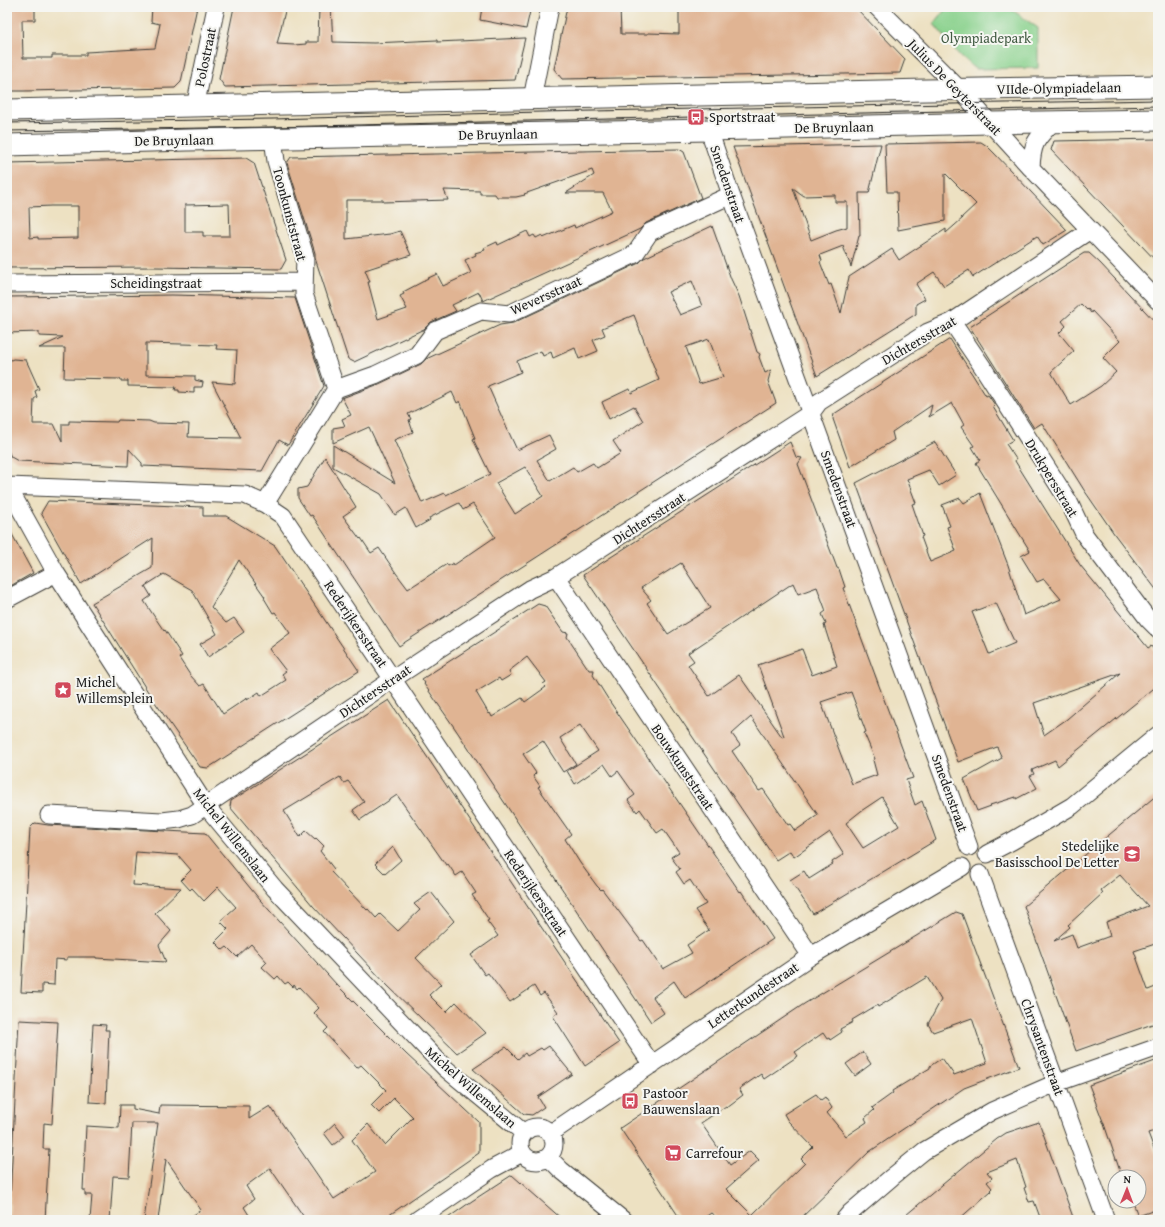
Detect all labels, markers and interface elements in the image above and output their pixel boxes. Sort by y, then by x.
street label: Polostraat [189,25,221,88]
park label: Olympiadepark [941,28,1032,48]
street label: Julius De Geyterstraat [902,33,1007,140]
street label: VIIde-Olympiadelaan [997,77,1122,99]
bus stop icon: Sportstraat [686,107,706,127]
place label: Sportstraat [709,107,776,127]
street label: De Bruynlaan [794,116,874,138]
street label: De Bruynlaan [458,123,538,145]
street label: De Bruynlaan [134,129,214,151]
street label: Smedenstraat [705,142,751,226]
street label: Toonkunststraat [268,165,312,263]
street label: Weversstraat [507,270,585,320]
street label: Scheidingstraat [110,273,202,293]
street label: Dichtersstraat [878,310,960,370]
street label: Drukpersstraat [1021,435,1083,521]
street label: Smedenstraat [816,447,862,531]
street label: Dichtersstraat [609,487,689,549]
street label: Rederijkersstraat [319,576,393,672]
street label: Dichtersstraat [335,659,415,723]
place label: Michel Willemsplein [76,672,153,708]
place icon: Michel Willemsplein [53,680,73,700]
street label: Bouwkunststraat [647,720,719,814]
street label: Smedenstraat [927,751,973,835]
street label: Michel Willemslaan [189,783,275,887]
place label: Stedelijke Basisschool De Letter [995,836,1119,872]
school or university icon: Stedelijke Basisschool De Letter [1122,844,1142,864]
street label: Rederijkersstraat [499,845,573,941]
street label: Letterkundestraat [703,957,803,1033]
street label: Chrysantenstraat [1016,996,1070,1098]
street label: Michel Willemslaan [421,1042,521,1132]
place label: Pastoor Bauwenslaan [643,1083,720,1119]
bus stop icon: Pastoor Bauwenslaan [620,1091,640,1111]
supermarket icon: Carrefour [663,1143,683,1163]
place label: Carrefour [686,1143,743,1163]
north arrow [1107,1169,1147,1209]
text: N [1123,1171,1132,1187]

